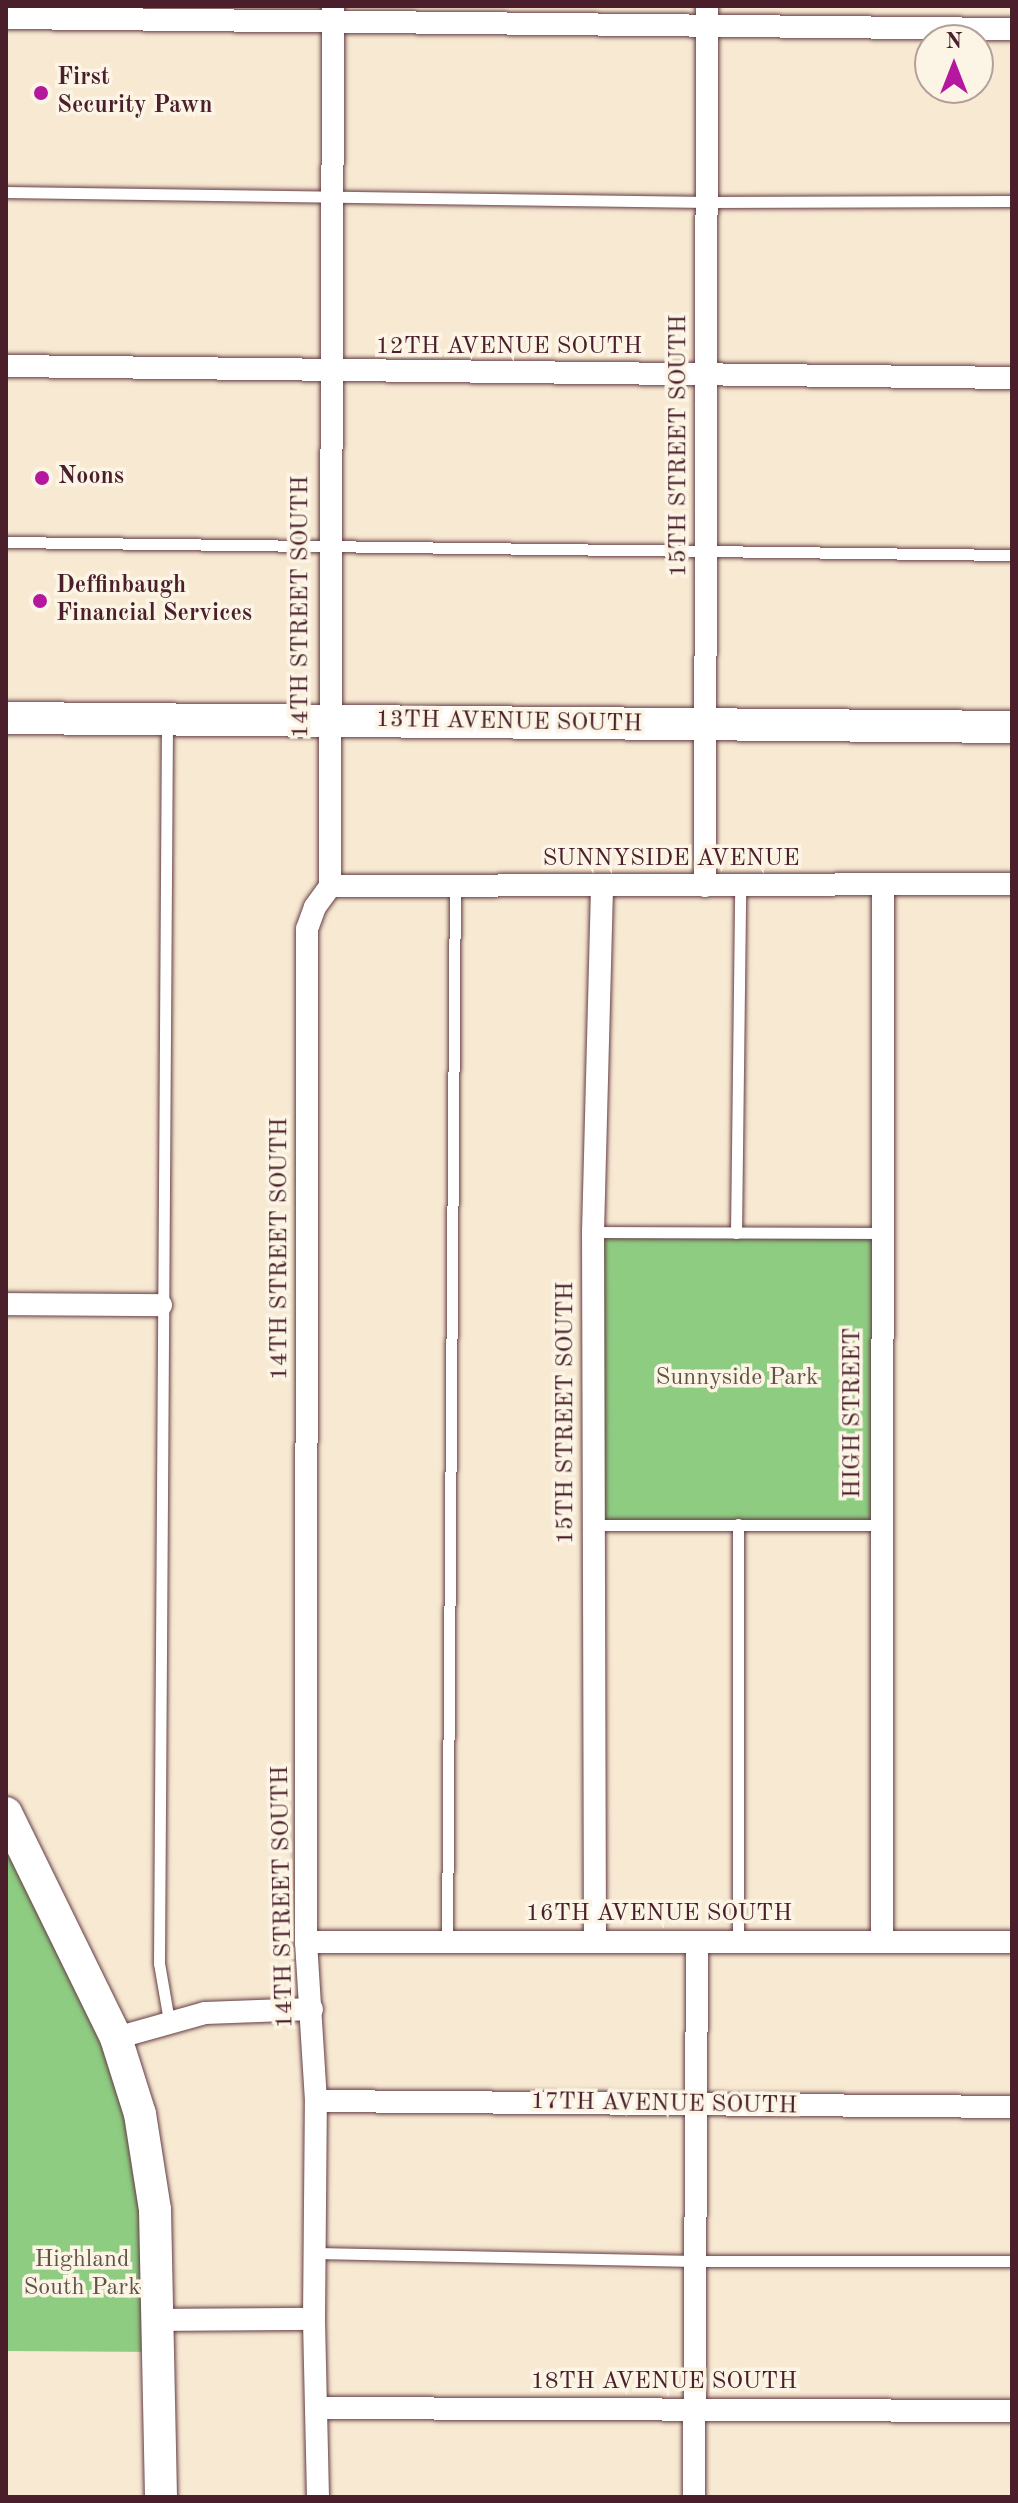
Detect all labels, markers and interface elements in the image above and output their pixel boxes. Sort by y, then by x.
north arrow [914,24,994,104]
text: N [946,31,962,53]
place label: First Security Pawn [57,65,213,121]
marker: First Security Pawn [32,84,50,102]
street label: 15TH STREET SOUTH [666,315,694,577]
street label: 12TH AVENUE SOUTH [376,334,642,362]
place label: Noons [58,464,124,492]
marker: Noons [33,469,51,487]
street label: 14TH STREET SOUTH [288,476,316,738]
place label: Deffinbaugh Financial Services [56,573,252,629]
marker: Deffinbaugh Financial Services [31,592,49,610]
street label: 13TH AVENUE SOUTH [376,706,642,740]
street label: SUNNYSIDE AVENUE [542,846,800,874]
street label: 14TH STREET SOUTH [267,1118,295,1380]
street label: 15TH STREET SOUTH [553,1282,581,1544]
street label: HIGH STREET [840,1328,868,1498]
park label: Sunnyside Park [656,1365,818,1393]
street label: 14TH STREET SOUTH [267,1765,301,2029]
street label: 16TH AVENUE SOUTH [526,1901,792,1929]
street label: 17TH AVENUE SOUTH [531,2088,797,2122]
park label: Highland South Park [23,2247,141,2303]
street label: 18TH AVENUE SOUTH [531,2369,797,2397]

